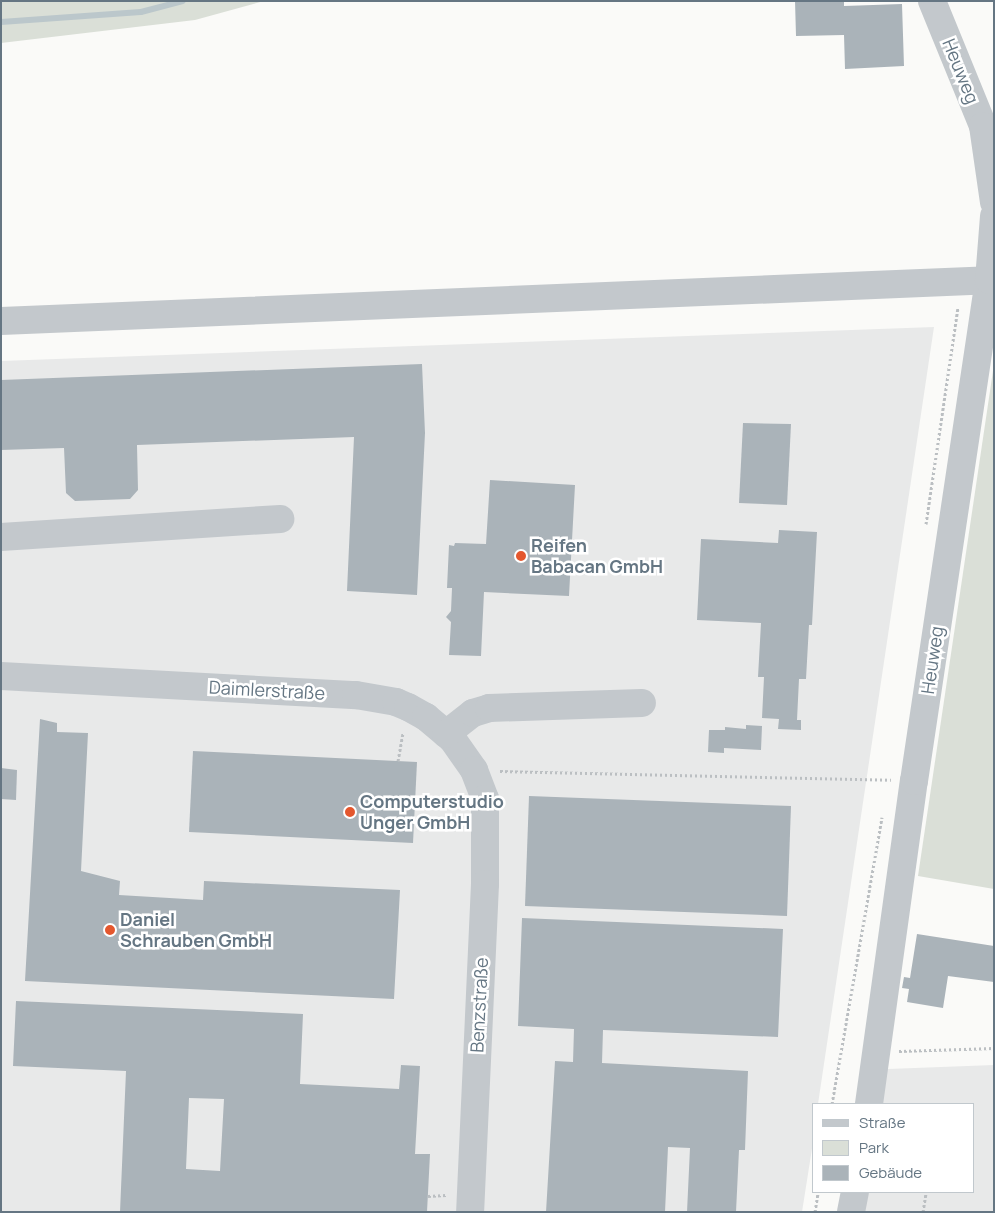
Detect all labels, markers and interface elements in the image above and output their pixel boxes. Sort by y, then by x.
street label: Heuweg [938,35,984,107]
place label: Reifen Babacan GmbH [531,535,663,578]
marker: Reifen Babacan GmbH [515,550,527,562]
street label: Heuweg [917,625,947,695]
street label: Daimlerstraße [208,676,326,704]
place label: Computerstudio Unger GmbH [360,791,504,834]
marker: Computerstudio Unger GmbH [344,806,356,818]
place label: Daniel Schrauben GmbH [120,909,272,952]
marker: Daniel Schrauben GmbH [104,924,116,936]
street label: Benzstraße [466,957,492,1053]
legend [812,1103,975,1193]
text: Straße [859,1112,905,1133]
text: Park [859,1137,889,1158]
text: Gebäude [859,1162,922,1183]

